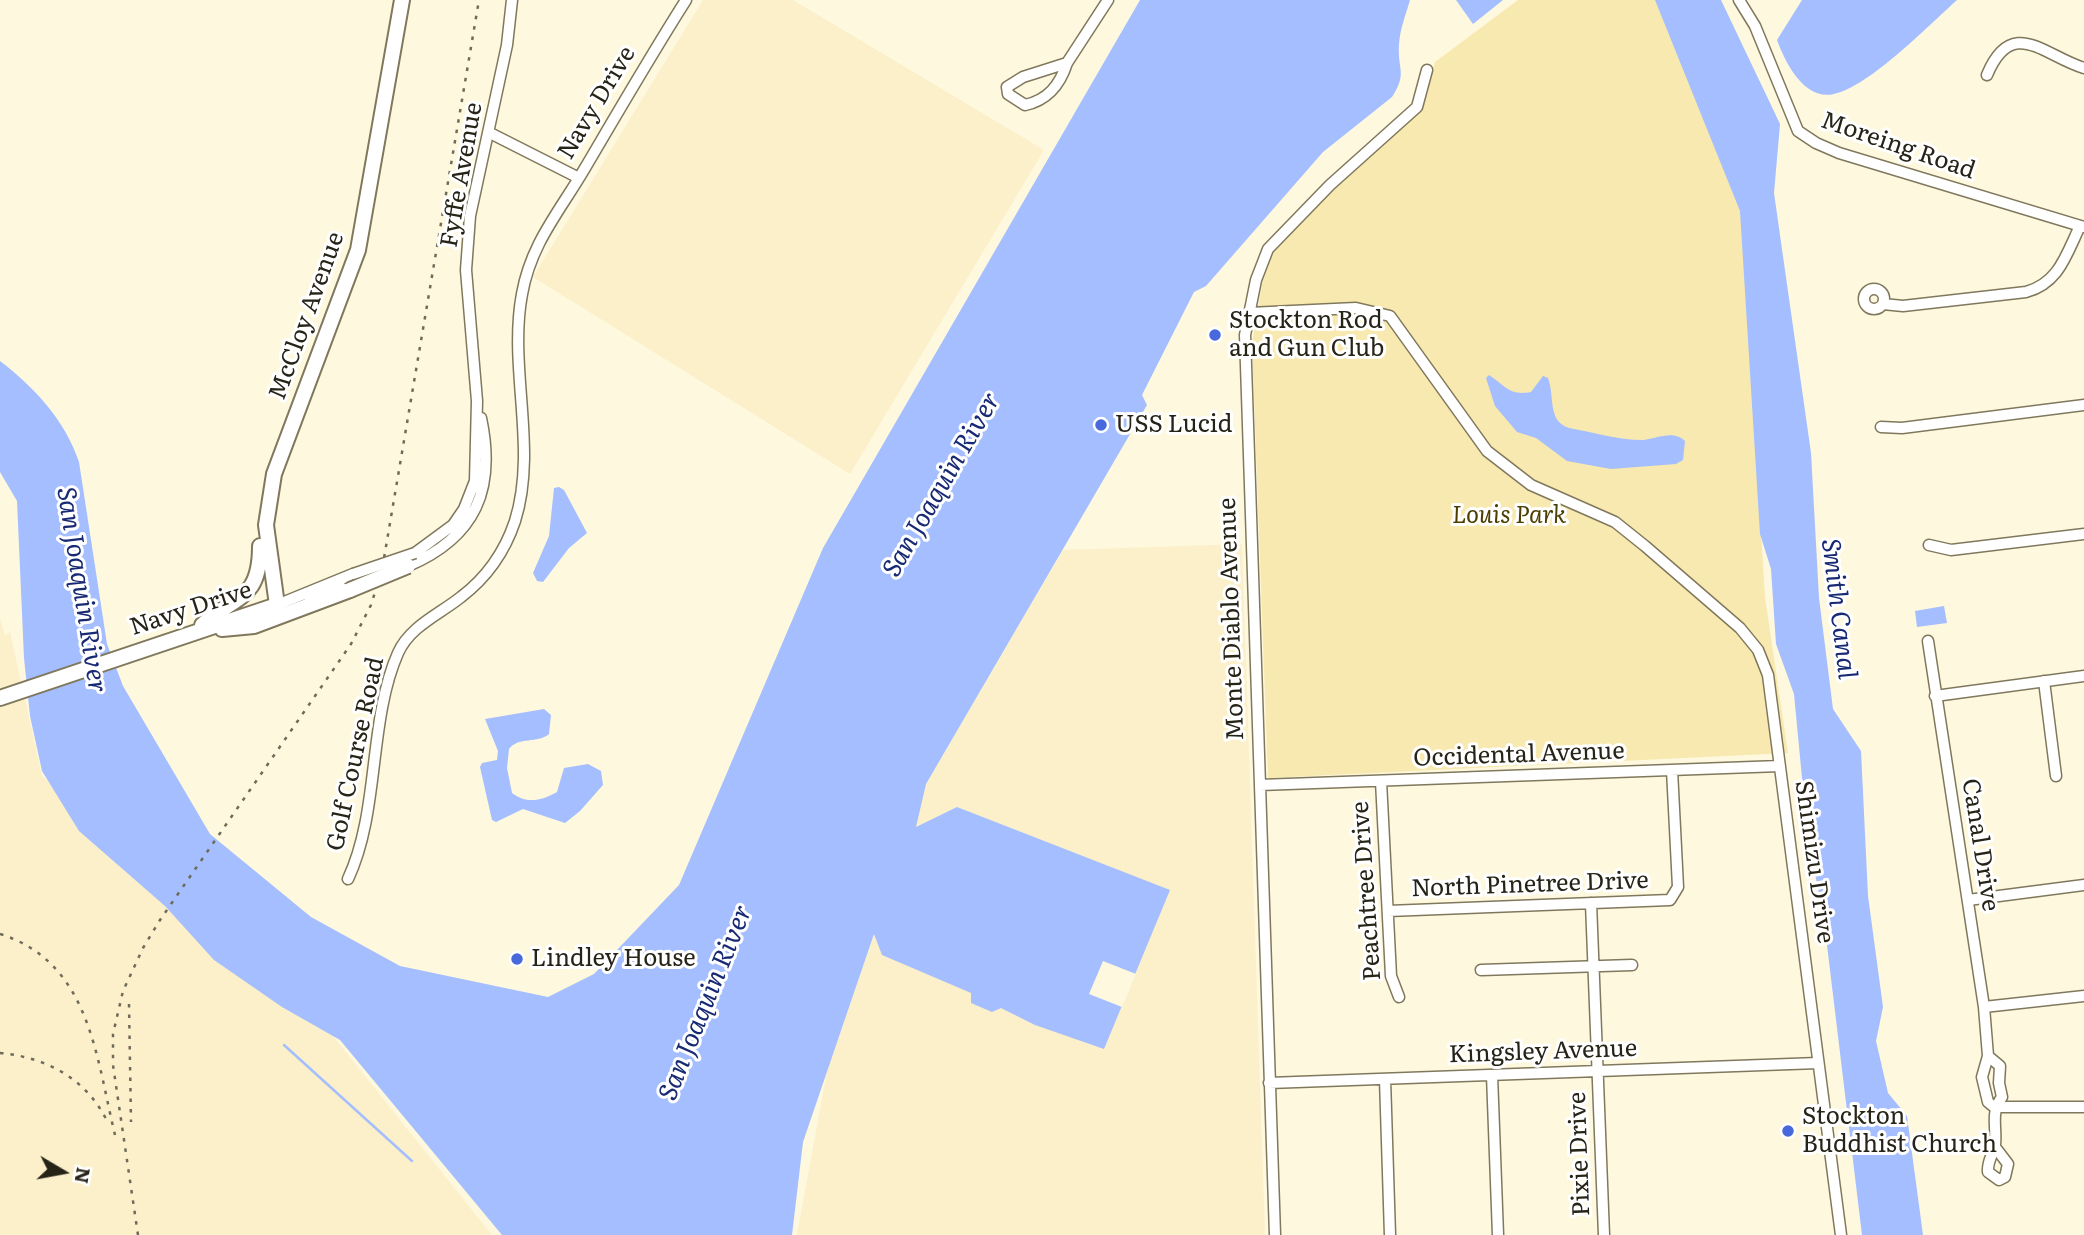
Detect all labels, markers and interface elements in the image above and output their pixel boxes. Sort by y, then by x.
street label: Navy Drive [552,41,642,165]
street label: Fyffe Avenue [435,100,489,250]
street label: Moreing Road [1817,106,1979,186]
street label: McCloy Avenue [263,228,351,404]
place label: Stockton Rod and Gun Club [1229,307,1384,363]
marker: Stockton Rod and Gun Club [1207,327,1223,343]
water label: San Joaquin River [877,387,1007,583]
place label: USS Lucid [1115,411,1232,439]
marker: USS Lucid [1093,417,1109,433]
water label: San Joaquin River [49,485,113,695]
street label: Monte Diablo Avenue [1213,497,1251,741]
park label: Louis Park [1452,502,1566,530]
water label: Smith Canal [1814,537,1862,681]
street label: Navy Drive [126,576,256,642]
street label: Golf Course Road [321,654,391,854]
street label: Occidental Avenue [1413,737,1625,773]
street label: Canal Drive [1955,777,2005,913]
street label: Shimizu Drive [1788,779,1840,945]
street label: Peachtree Drive [1346,800,1388,982]
street label: North Pinetree Drive [1411,866,1649,904]
water label: San Joaquin River [653,901,759,1105]
place label: Lindley House [531,945,696,973]
marker: Lindley House [509,951,525,967]
street label: Kingsley Avenue [1448,1034,1638,1070]
street label: Pixie Drive [1563,1091,1597,1217]
place label: Stockton Buddhist Church [1802,1103,1997,1159]
marker: Stockton Buddhist Church [1780,1123,1796,1139]
north arrow [28,1137,98,1207]
text: N [69,1165,99,1186]

